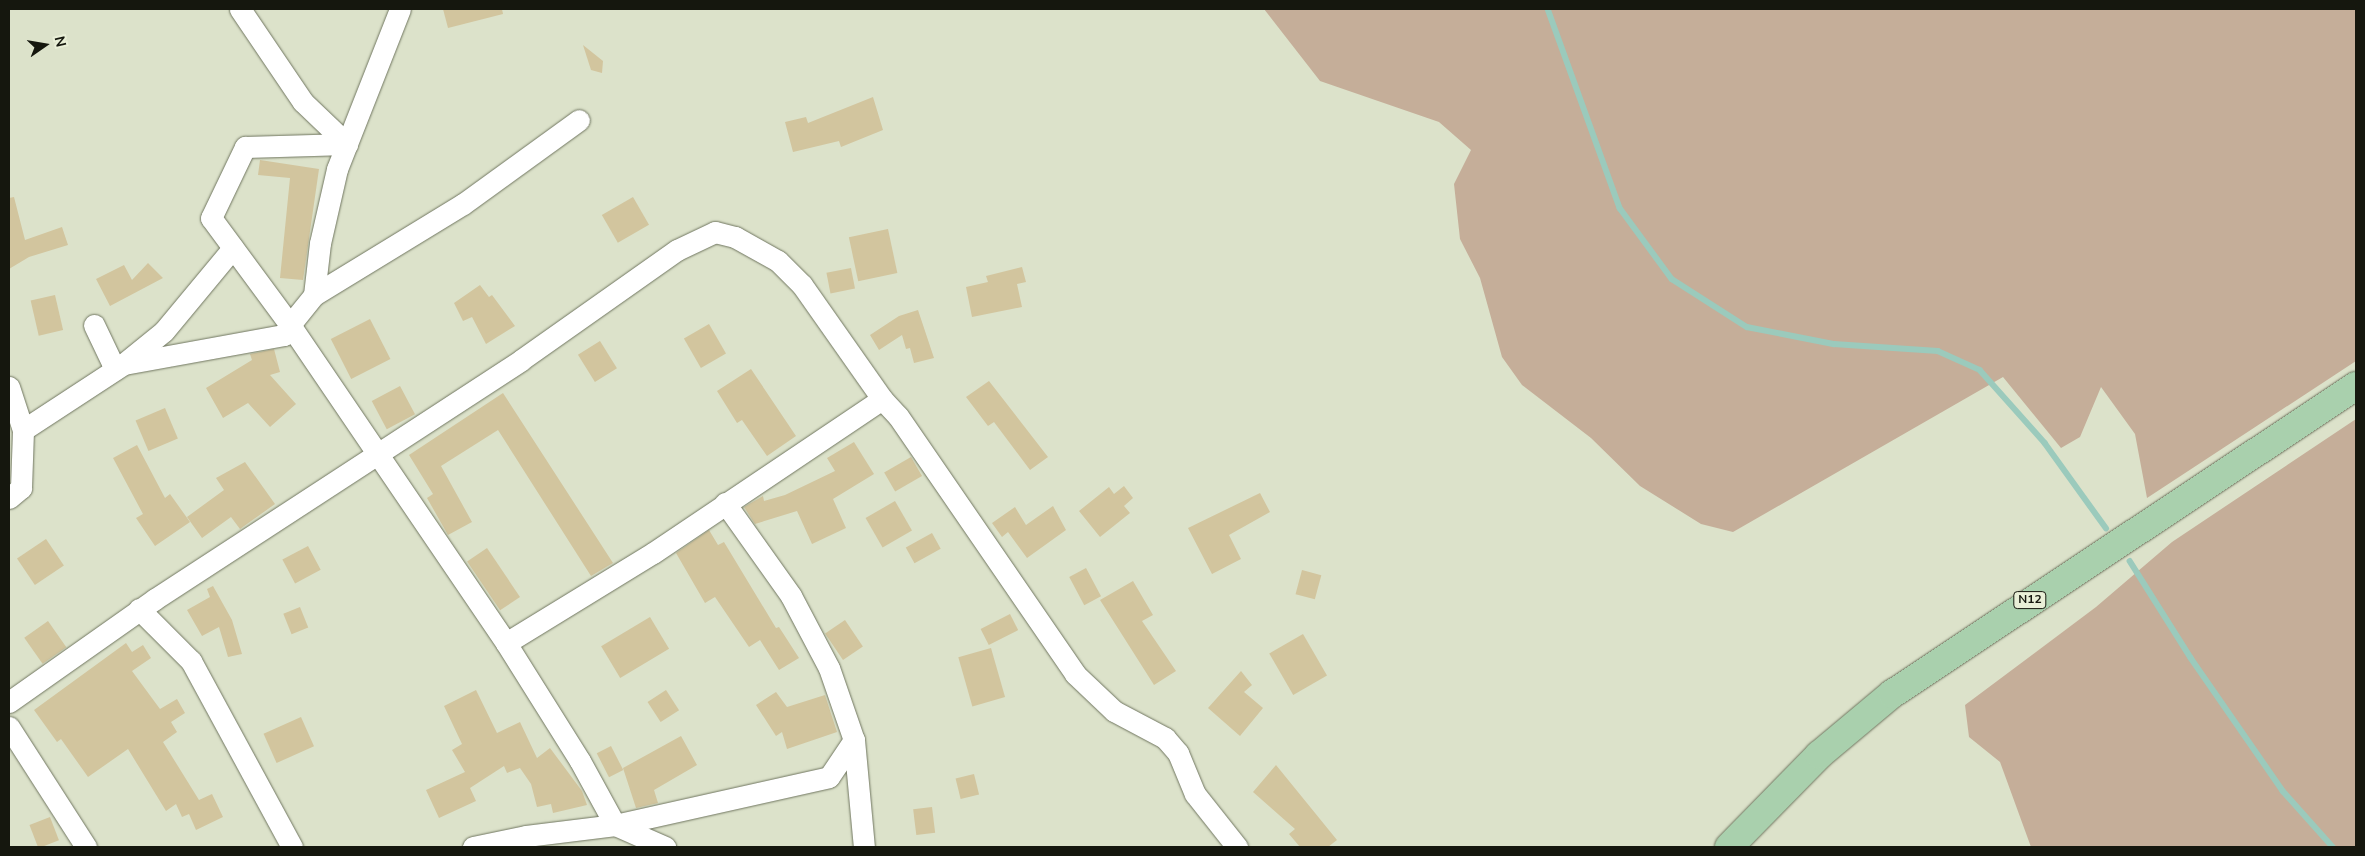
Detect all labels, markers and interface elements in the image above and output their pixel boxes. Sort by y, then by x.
north arrow [20,20,70,70]
text: N [50,34,71,49]
road number: N12 [2012,590,2048,610]

